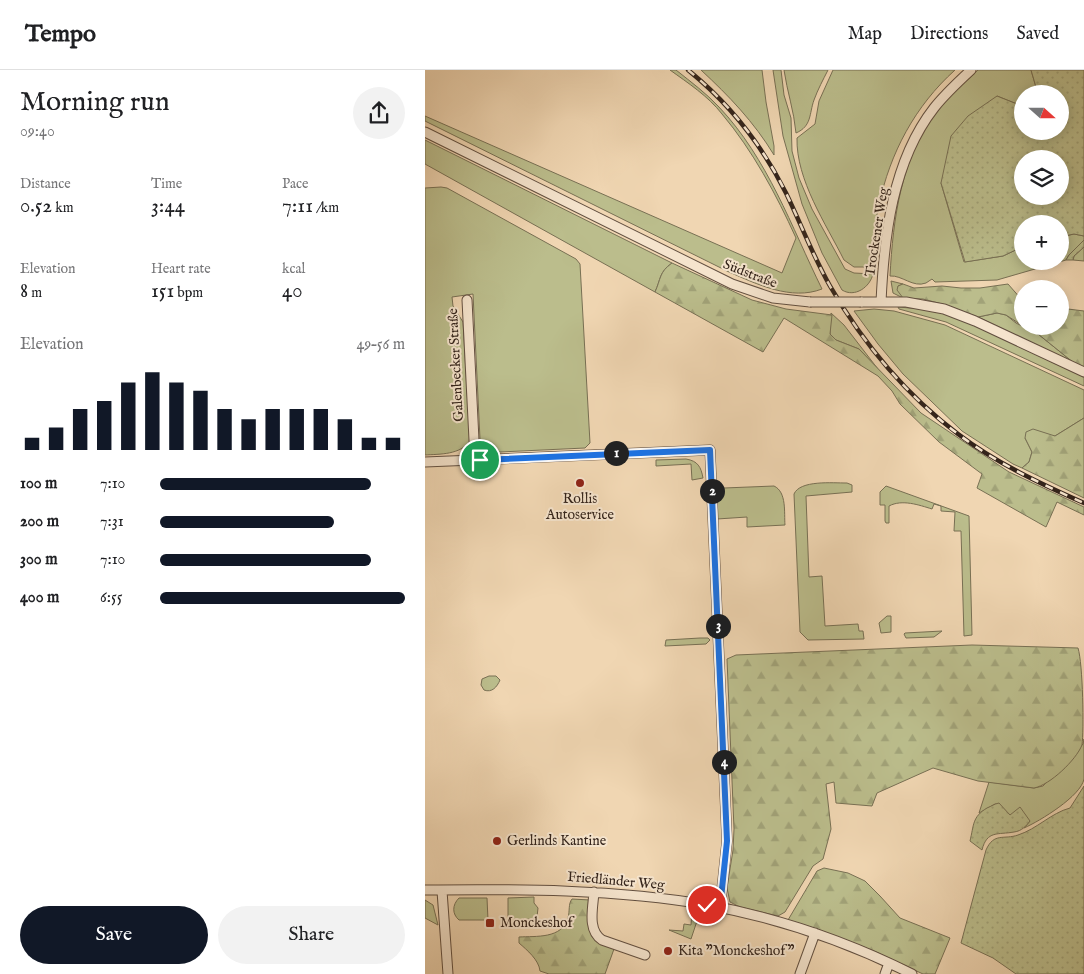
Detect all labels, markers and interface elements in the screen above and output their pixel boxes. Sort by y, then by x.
text: Tempo [25,19,96,50]
text: Map [848,23,882,46]
text: Directions [910,23,988,46]
text: Saved [1016,23,1059,46]
text: Morning run [20,85,170,120]
north arrow [1014,85,1069,140]
map controls [1014,85,1069,335]
button: share [353,87,405,139]
text: 09:40 [20,122,55,142]
button: layers [1014,150,1069,205]
text: Distance [20,175,71,193]
text: Time [151,175,182,193]
text: Pace [282,175,309,193]
street label: Trockener Weg [861,186,893,278]
text: 0.52 [20,193,52,220]
text: 3:44 [151,193,185,220]
text: 7:11 [282,193,313,220]
text: km [52,199,74,217]
text: /km [313,199,339,217]
button: + [1014,215,1069,270]
street label: Südstraße [720,255,780,293]
text: Elevation [20,260,76,278]
text: Heart rate [151,260,211,278]
text: kcal [282,260,305,278]
text: 8 [20,278,28,305]
text: 151 [151,278,174,305]
text: 40 [282,278,303,305]
button: − [1014,280,1069,335]
text: m [28,284,42,302]
text: bpm [174,284,203,302]
street label: Galenbecker Straße [444,307,468,422]
text: Elevation [20,335,83,355]
text: 49–56 m [356,335,405,355]
pin [459,439,501,481]
pin: 1 [603,440,629,466]
text: 1 [614,444,619,462]
icon: arrive [466,446,494,474]
text: 100 m [20,474,57,494]
text: 7:10 [100,474,125,494]
marker: Rollis Autoservice [574,477,586,489]
pin: 2 [699,478,725,504]
text: 2 [709,482,716,500]
place label: Rollis Autoservice [545,490,615,524]
text: 200 m [20,512,59,532]
text: 7:31 [100,512,124,532]
text: 300 m [20,550,58,570]
text: 7:10 [100,550,125,570]
text: 400 m [20,588,59,608]
text: 6:55 [100,588,123,608]
pin: 3 [705,614,731,638]
text: 3 [716,617,721,635]
pin: 4 [711,750,737,774]
text: 4 [721,753,728,771]
place label: Gerlinds Kantine [507,832,607,850]
marker: Gerlinds Kantine [491,835,503,847]
street label: Friedländer Weg [567,868,666,894]
pin [686,884,728,926]
icon: check [693,891,721,919]
button: Save [20,906,208,964]
button: Share [218,906,405,964]
place label: Monckeshof [500,914,576,932]
marker: Monckeshof [484,917,496,929]
place label: Kita "Monckeshof" [678,942,794,960]
marker: Kita "Monckeshof" [662,945,674,957]

